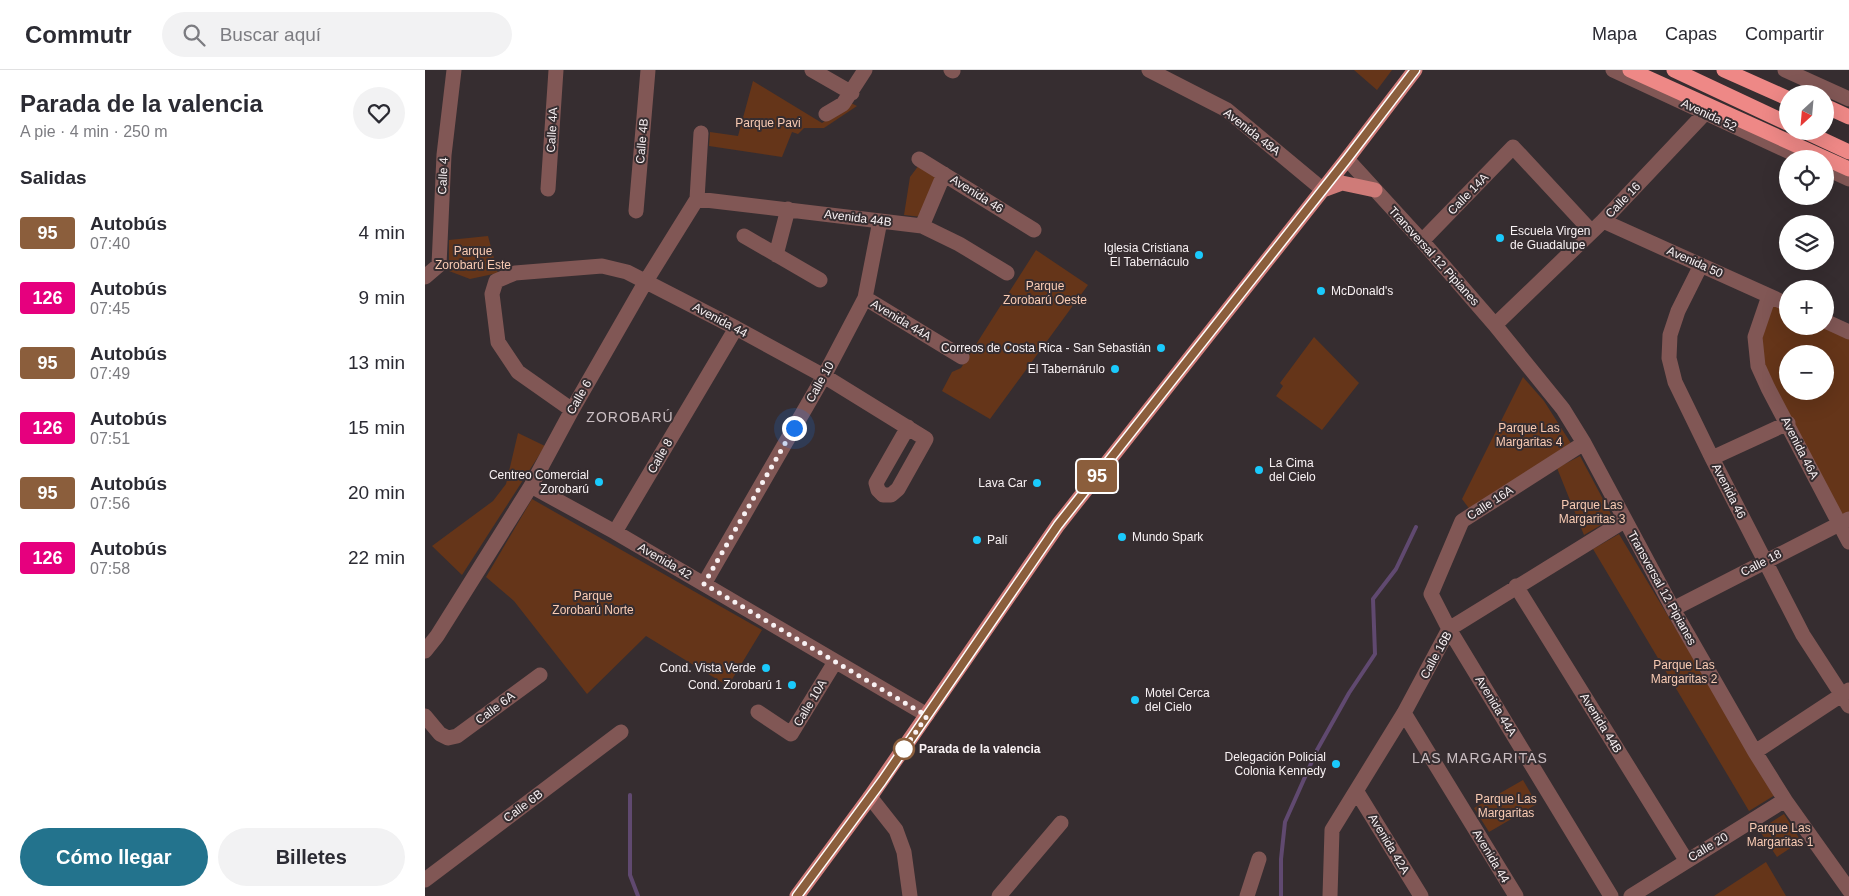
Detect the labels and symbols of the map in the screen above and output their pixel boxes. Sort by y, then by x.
north arrow [1779,85,1834,140]
street label: Avenida 52 [1679,96,1739,134]
street label: Avenida 48A [1221,106,1283,158]
street label: Calle 4A [544,107,560,153]
park label: Parque Pavi [735,116,801,130]
street label: Calle 4B [633,118,651,164]
street label: Calle 4 [435,157,451,195]
street label: Calle 14A [1445,170,1491,218]
street label: Avenida 46 [948,172,1006,216]
street label: Calle 16 [1603,179,1644,221]
street label: Transversal 12 Pipianes [1386,204,1482,308]
street label: Avenida 44B [823,207,893,229]
place label: Escuela Virgen de Guadalupe [1510,224,1591,252]
marker: Escuela Virgen de Guadalupe [1494,232,1506,244]
place label: Iglesia Cristiana El Tabernáculo [1104,241,1189,269]
street label: Avenida 50 [1665,243,1725,281]
park label: Parque Zorobarú Este [435,244,511,272]
marker: Iglesia Cristiana El Tabernáculo [1193,249,1205,261]
park label: Parque Zorobarú Oeste [1003,279,1087,307]
place label: McDonald's [1331,284,1393,298]
marker: McDonald's [1315,285,1327,297]
street label: Avenida 44A [868,297,934,343]
street label: Avenida 44 [690,300,750,340]
place label: Correos de Costa Rica - San Sebastián [941,341,1151,355]
marker: Correos de Costa Rica - San Sebastián [1155,342,1167,354]
street label: Calle 10 [803,359,837,405]
place label: El Tabernárulo [1028,362,1105,376]
marker: El Tabernárulo [1109,363,1121,375]
street label: Calle 6 [564,377,595,417]
district label: ZOROBARÚ [586,409,674,425]
street label: Avenida 46A [1778,415,1822,481]
your location [782,416,807,441]
park label: Parque Las Margaritas 4 [1496,421,1563,449]
street label: Calle 8 [645,436,676,476]
place label: La Cima del Cielo [1269,456,1316,484]
line badge: 95 [1075,460,1119,492]
street label: Avenida 46 [1709,461,1749,521]
marker: La Cima del Cielo [1253,464,1265,476]
place label: Centreo Comercial Zorobarú [489,468,589,496]
marker: Centreo Comercial Zorobarú [593,476,605,488]
place label: Lava Car [978,476,1027,490]
marker: Lava Car [1031,477,1043,489]
street label: Calle 16A [1464,483,1516,523]
park label: Parque Las Margaritas 3 [1559,498,1626,526]
street label: Transversal 12 Pipianes [1625,529,1699,647]
place label: Mundo Spark [1132,530,1204,544]
marker: Mundo Spark [1116,531,1128,543]
place label: Palí [987,533,1008,547]
marker: Palí [971,534,983,546]
street label: Avenida 42 [636,540,695,582]
street label: Calle 18 [1738,547,1784,579]
park label: Parque Zorobarú Norte [552,589,634,617]
street label: Calle 16B [1417,629,1455,681]
park label: Parque Las Margaritas 2 [1651,658,1718,686]
place label: Cond. Vista Verde [659,661,756,675]
marker: Cond. Vista Verde [760,662,772,674]
street label: Avenida 44A [1473,673,1519,739]
street label: Calle 10A [791,677,829,729]
place label: Cond. Zorobarú 1 [688,678,782,692]
marker: Cond. Zorobarú 1 [786,679,798,691]
place label: Motel Cerca del Cielo [1145,686,1210,714]
street label: Calle 6A [473,689,517,727]
street label: Avenida 44B [1577,691,1625,755]
marker: Motel Cerca del Cielo [1129,694,1141,706]
marker: Parada de la valencia [893,738,915,760]
place label: Parada de la valencia [919,742,1041,756]
place label: Delegación Policial Colonia Kennedy [1225,750,1326,778]
district label: LAS MARGARITAS [1412,750,1548,766]
marker: Delegación Policial Colonia Kennedy [1330,758,1342,770]
street label: Calle 6B [501,787,545,825]
park label: Parque Las Margaritas [1475,792,1537,820]
street label: Avenida 42A [1366,811,1412,877]
park label: Parque Las Margaritas 1 [1747,821,1814,849]
street label: Avenida 44 [1470,827,1513,886]
street label: Calle 20 [1686,829,1731,864]

